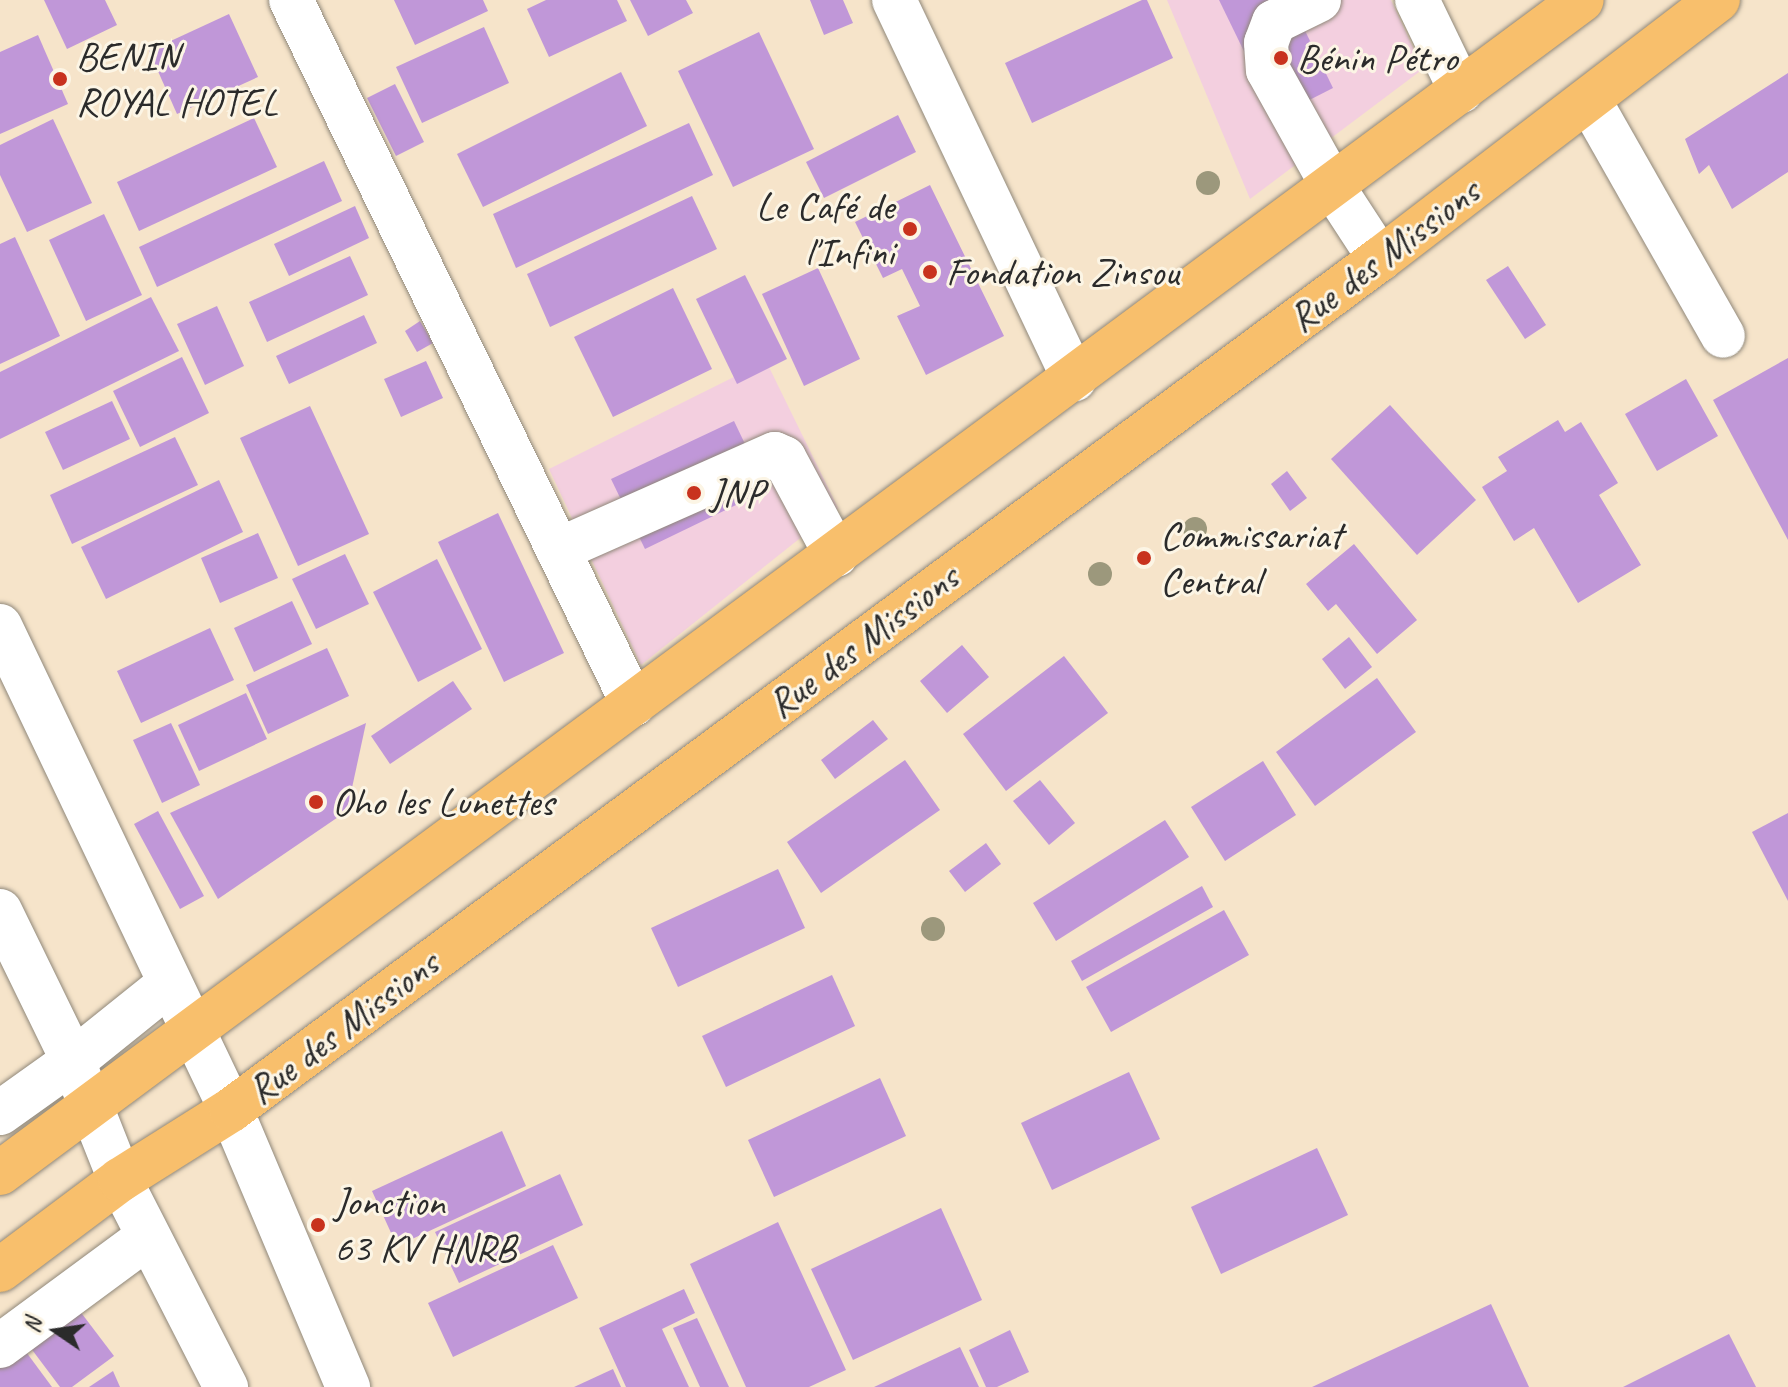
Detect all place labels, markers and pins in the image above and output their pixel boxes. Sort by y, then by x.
place label: BENIN ROYAL HOTEL [76,32,276,126]
place label: Bénin Pétro [1297,34,1457,82]
marker: Bénin Pétro [1272,49,1290,67]
marker: BENIN ROYAL HOTEL [51,70,69,88]
place label: Le Café de l'Infini [755,182,894,276]
marker: Le Café de l'Infini [901,220,919,238]
place label: Fondation Zinsou [946,248,1179,296]
marker: Fondation Zinsou [921,263,939,281]
place label: JNP [710,469,764,517]
marker: JNP [685,484,703,502]
place label: Commissariat Central [1160,511,1342,605]
marker: Commissariat Central [1135,549,1153,567]
place label: Oho les Lunettes [332,778,552,826]
marker: Oho les Lunettes [307,793,325,811]
place label: Jonction 63 KV HNRB [334,1178,515,1272]
marker: Jonction 63 KV HNRB [309,1216,327,1234]

